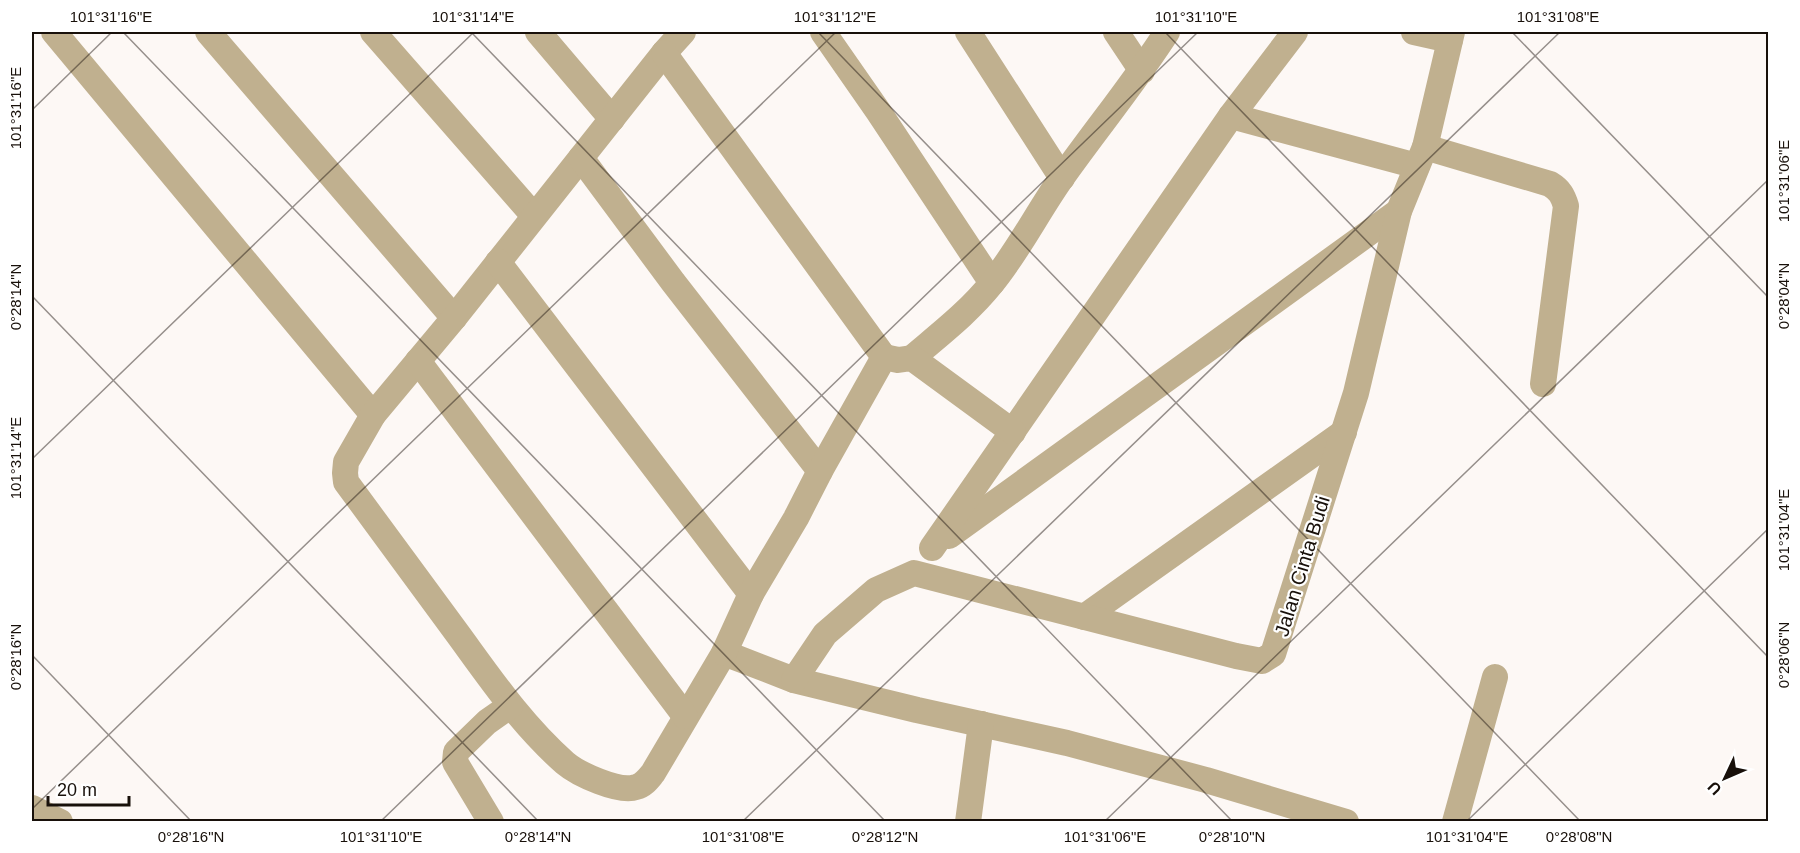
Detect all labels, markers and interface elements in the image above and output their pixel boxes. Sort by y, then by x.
text: 101°31'16"E [70,8,152,25]
text: 101°31'14"E [432,8,514,25]
text: 101°31'12"E [794,8,876,25]
text: 101°31'10"E [1155,8,1237,25]
text: 101°31'08"E [1517,8,1599,25]
text: 101°31'16"E [7,67,24,149]
text: 101°31'06"E [1775,140,1792,222]
text: 0°28'04"N [1775,263,1792,329]
text: 0°28'14"N [7,264,24,330]
text: 101°31'14"E [7,417,24,499]
text: 101°31'04"E [1775,489,1792,571]
street label: Jalan Cinta Budi [1270,493,1334,639]
text: 0°28'06"N [1775,622,1792,688]
text: 0°28'16"N [7,624,24,690]
north arrow [1695,748,1755,808]
scale bar [48,769,129,807]
text: U [1704,778,1725,798]
text: 20 m [57,780,97,800]
text: 0°28'16"N [158,828,224,845]
text: 101°31'10"E [340,828,422,845]
text: 0°28'14"N [505,828,571,845]
text: 101°31'08"E [702,828,784,845]
text: 0°28'12"N [852,828,918,845]
text: 101°31'06"E [1064,828,1146,845]
text: 0°28'10"N [1199,828,1265,845]
text: 101°31'04"E [1426,828,1508,845]
text: 0°28'08"N [1546,828,1612,845]

